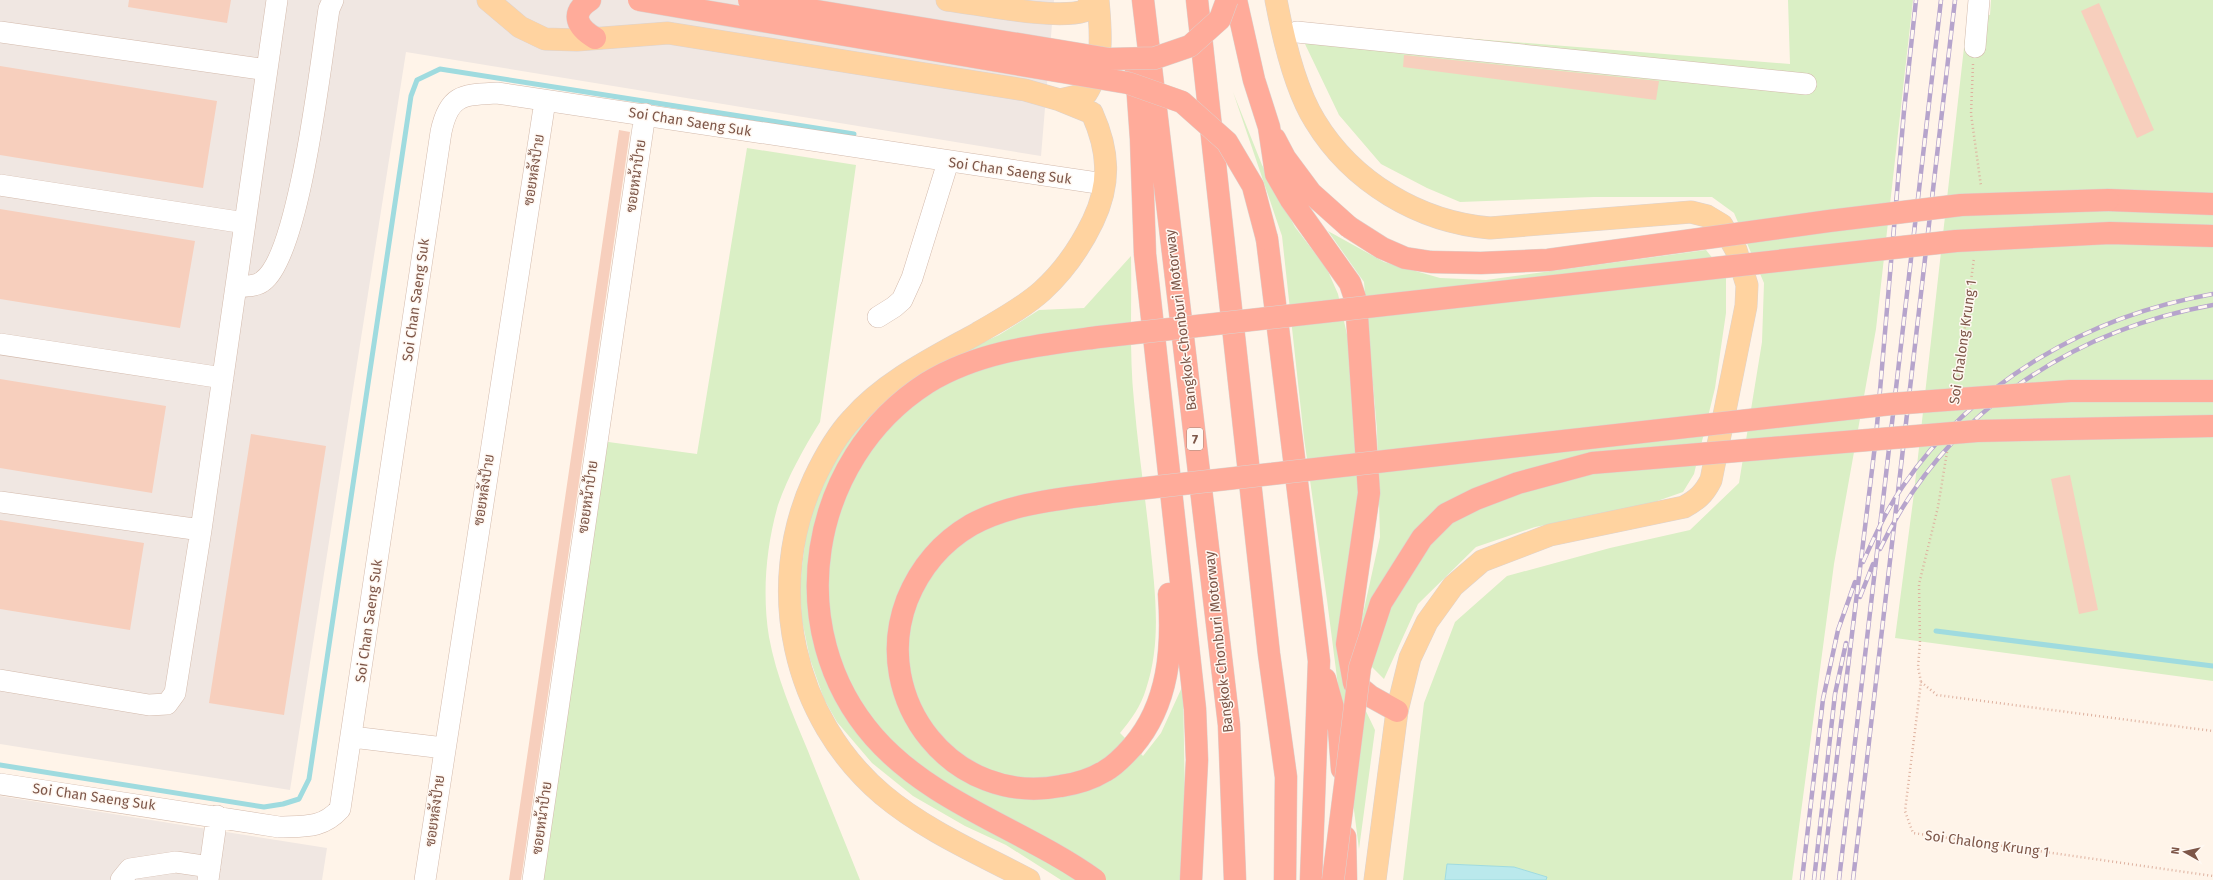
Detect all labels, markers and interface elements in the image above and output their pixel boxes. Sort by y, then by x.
street label: Soi Chan Saeng Suk [627,104,753,140]
street label: ซอยหลังป้าย [519,133,548,207]
street label: ซอยหน้าป้าย [621,138,650,214]
street label: Soi Chan Saeng Suk [947,154,1073,188]
street label: Bangkok-Chonburi Motorway [1161,228,1201,412]
street label: Soi Chan Saeng Suk [399,237,433,363]
street label: Soi Chalong Krung 1 [1946,279,1980,405]
road number: 7 [1187,428,1203,450]
street label: ซอยหลังป้าย [469,453,498,527]
street label: ซอยหน้าป้าย [573,459,602,535]
street label: Bangkok-Chonburi Motorway [1201,550,1237,734]
street label: Soi Chan Saeng Suk [352,558,386,684]
street label: ซอยหลังป้าย [421,774,448,848]
street label: Soi Chan Saeng Suk [31,780,157,814]
street label: ซอยหน้าป้าย [527,780,556,856]
street label: Soi Chalong Krung 1 [1924,827,2050,861]
north arrow [2165,832,2205,872]
text: N [2169,846,2183,855]

